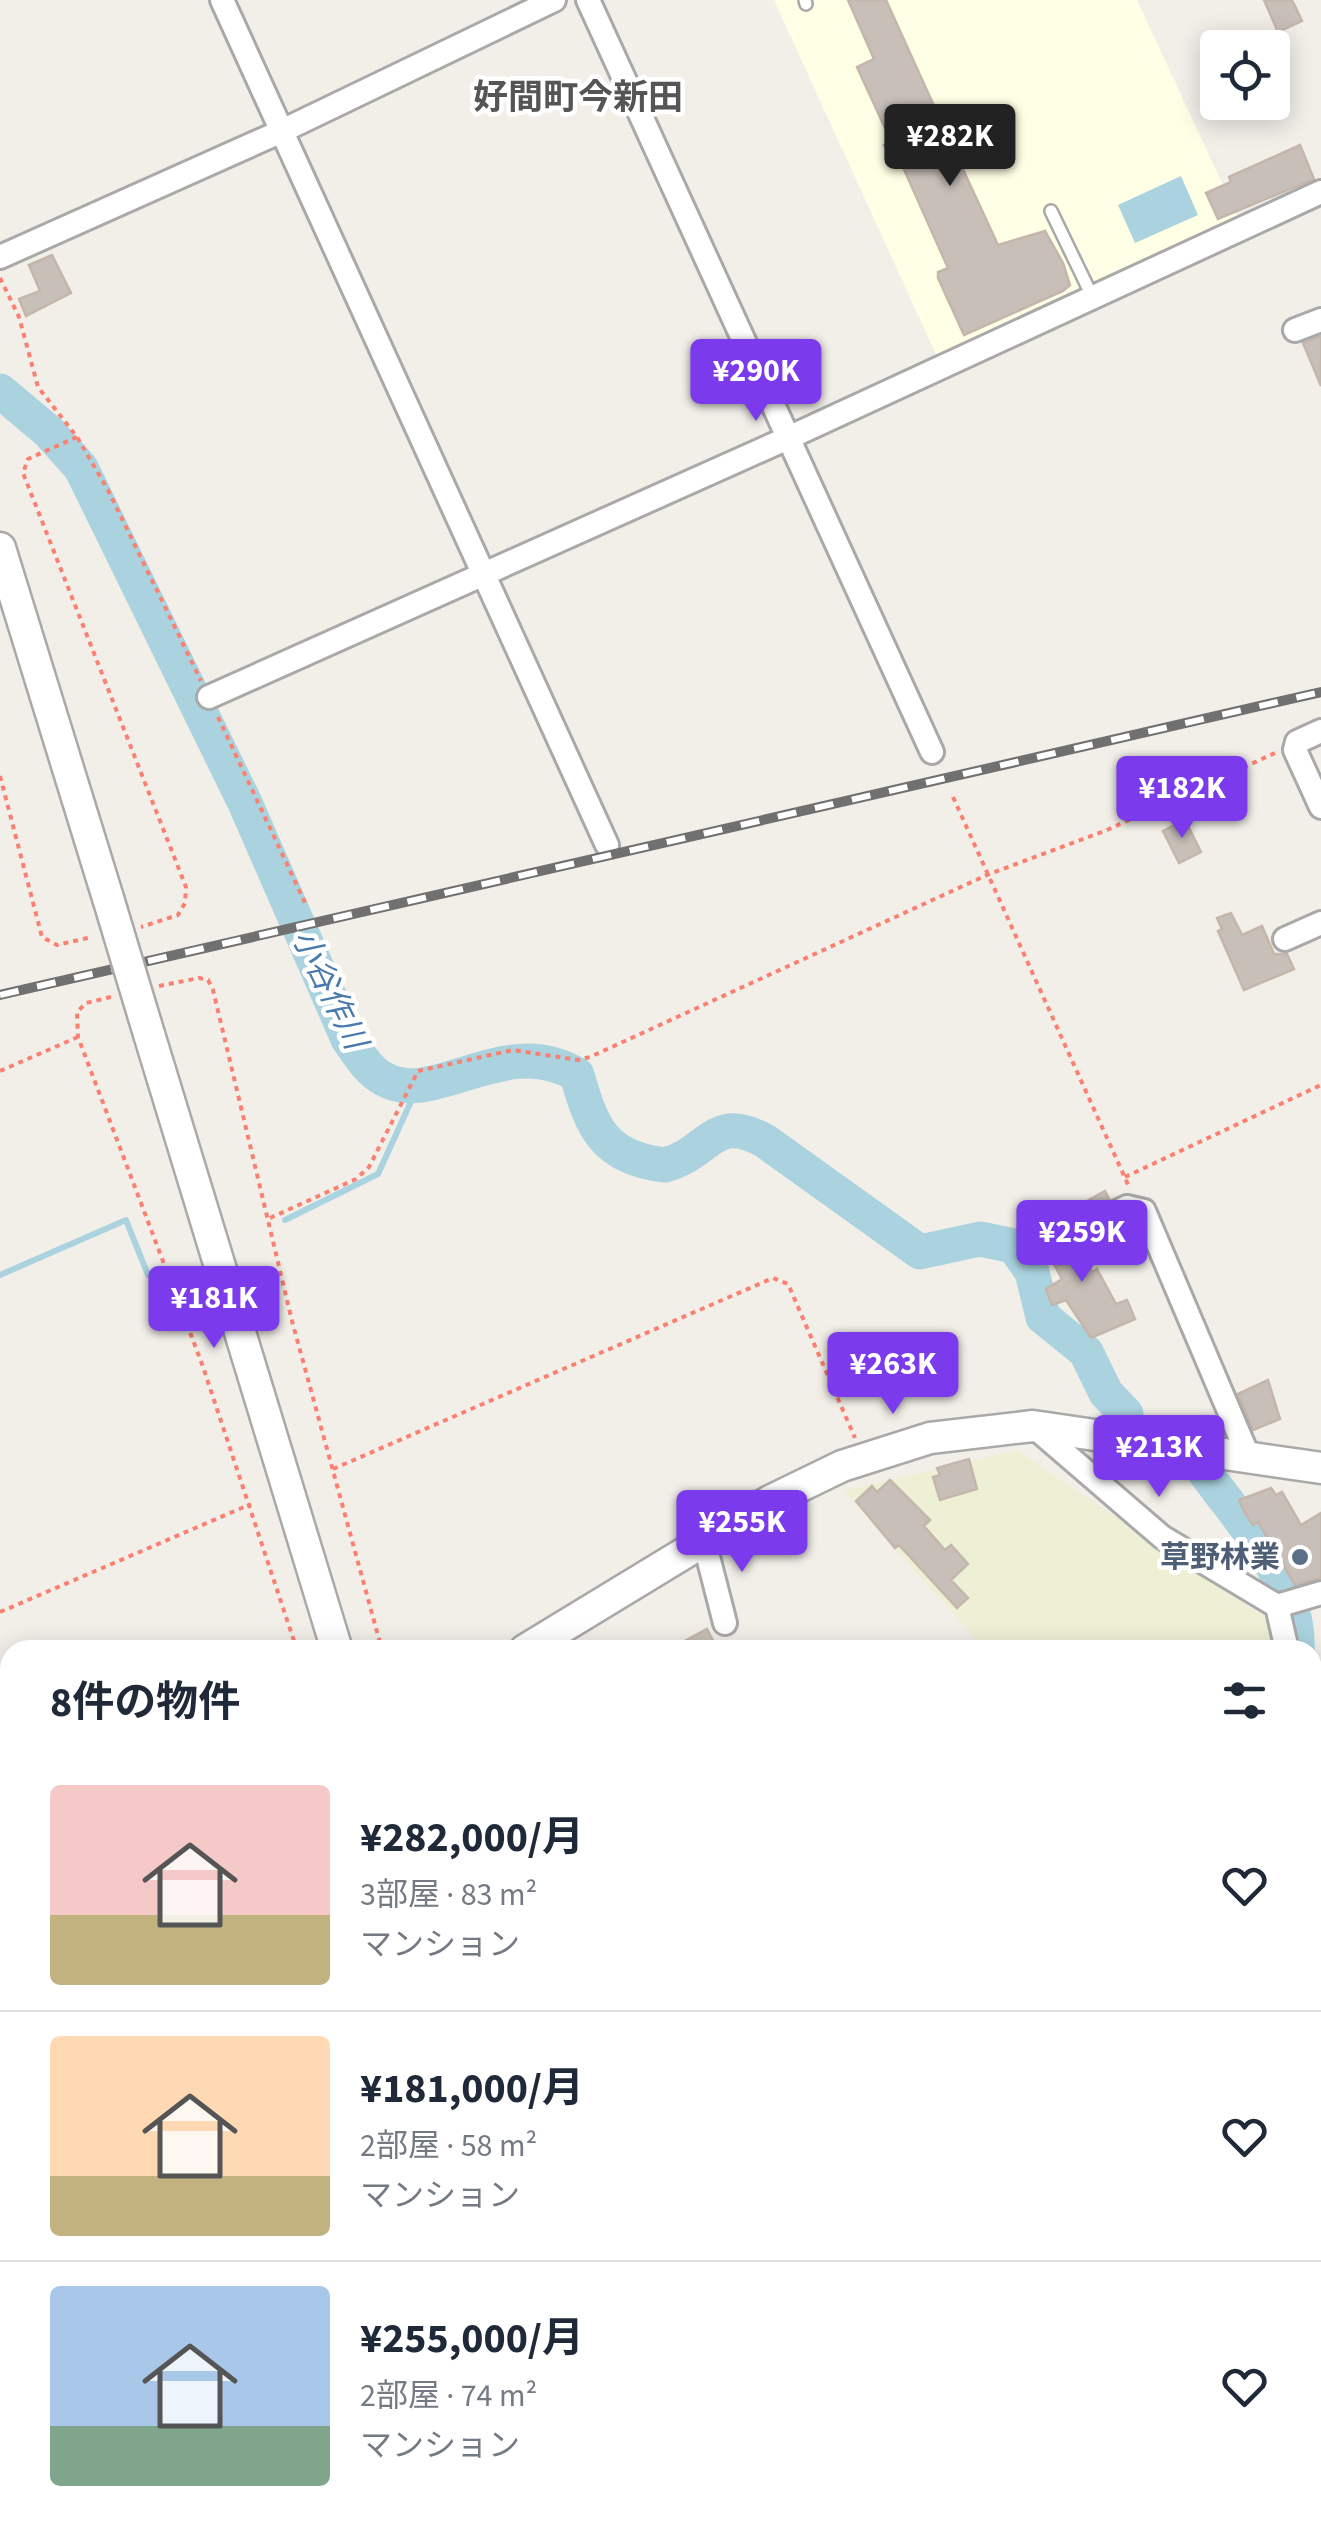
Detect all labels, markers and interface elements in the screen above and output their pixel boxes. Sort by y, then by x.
map controls [1200,30,1290,120]
button: locate [1200,30,1290,120]
district label: 好間町今新田 [473,73,683,123]
pin: ¥282K [880,104,1020,189]
text: ¥282K [906,113,994,159]
pin: ¥290K [686,339,826,424]
text: ¥290K [712,348,800,394]
pin: ¥182K [1112,756,1252,841]
text: ¥182K [1138,765,1226,811]
water label: 小谷作川 [280,922,379,1060]
pin: ¥259K [1012,1200,1152,1285]
text: ¥259K [1038,1209,1126,1255]
pin: ¥181K [144,1266,284,1351]
text: ¥181K [170,1275,258,1321]
pin: ¥263K [823,1332,963,1417]
text: ¥263K [849,1341,937,1387]
pin: ¥213K [1089,1415,1229,1500]
text: ¥213K [1115,1424,1203,1470]
pin: ¥255K [672,1490,812,1575]
text: ¥255K [698,1499,786,1545]
place label: 草野林業 [1160,1536,1280,1579]
marker: 草野林業 [1289,1546,1311,1568]
text: 8件の物件 [50,1673,240,1733]
icon: filters [1217,1673,1272,1728]
text: ¥282,000/月 [360,1808,584,1868]
icon: home [130,1825,250,1945]
icon: heart [1217,1858,1272,1913]
text: 3部屋 · 83 m² [360,1872,537,1918]
text: マンション [360,1922,520,1968]
text: ¥181,000/月 [360,2059,584,2119]
icon: home [130,2076,250,2196]
icon: heart [1217,2109,1272,2164]
text: 2部屋 · 58 m² [360,2123,537,2169]
text: マンション [360,2173,520,2219]
text: ¥255,000/月 [360,2309,584,2369]
icon: home [130,2326,250,2446]
icon: heart [1217,2359,1272,2414]
text: 2部屋 · 74 m² [360,2373,537,2419]
text: マンション [360,2423,520,2469]

